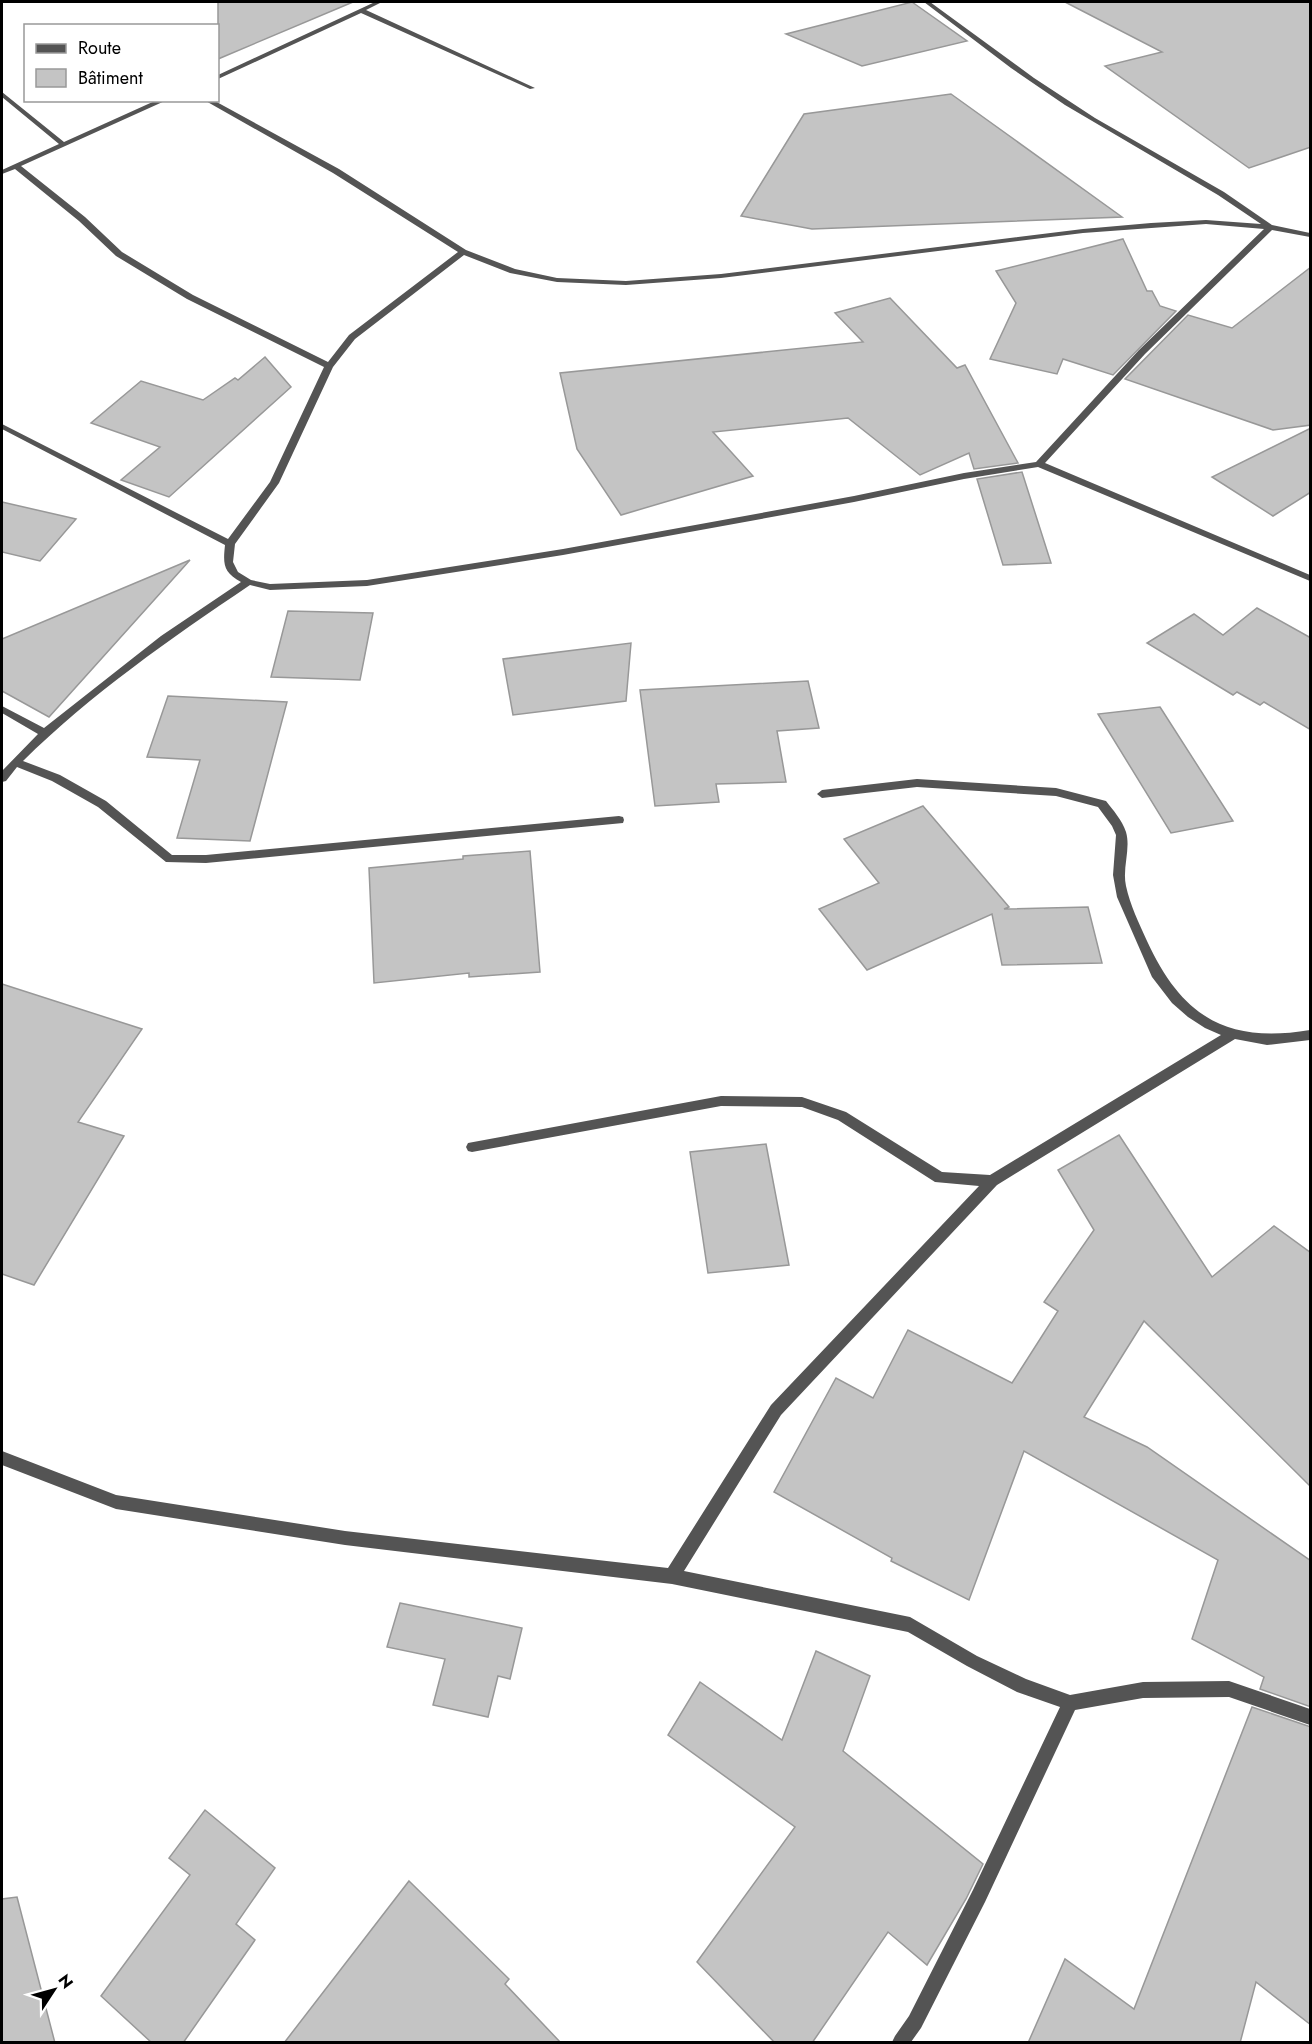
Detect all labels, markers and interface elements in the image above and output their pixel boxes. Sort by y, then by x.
legend [24,24,219,102]
text: Route [78,35,121,61]
text: Bâtiment [78,65,144,91]
north arrow [24,1960,84,2020]
text: N [53,1970,79,1993]

